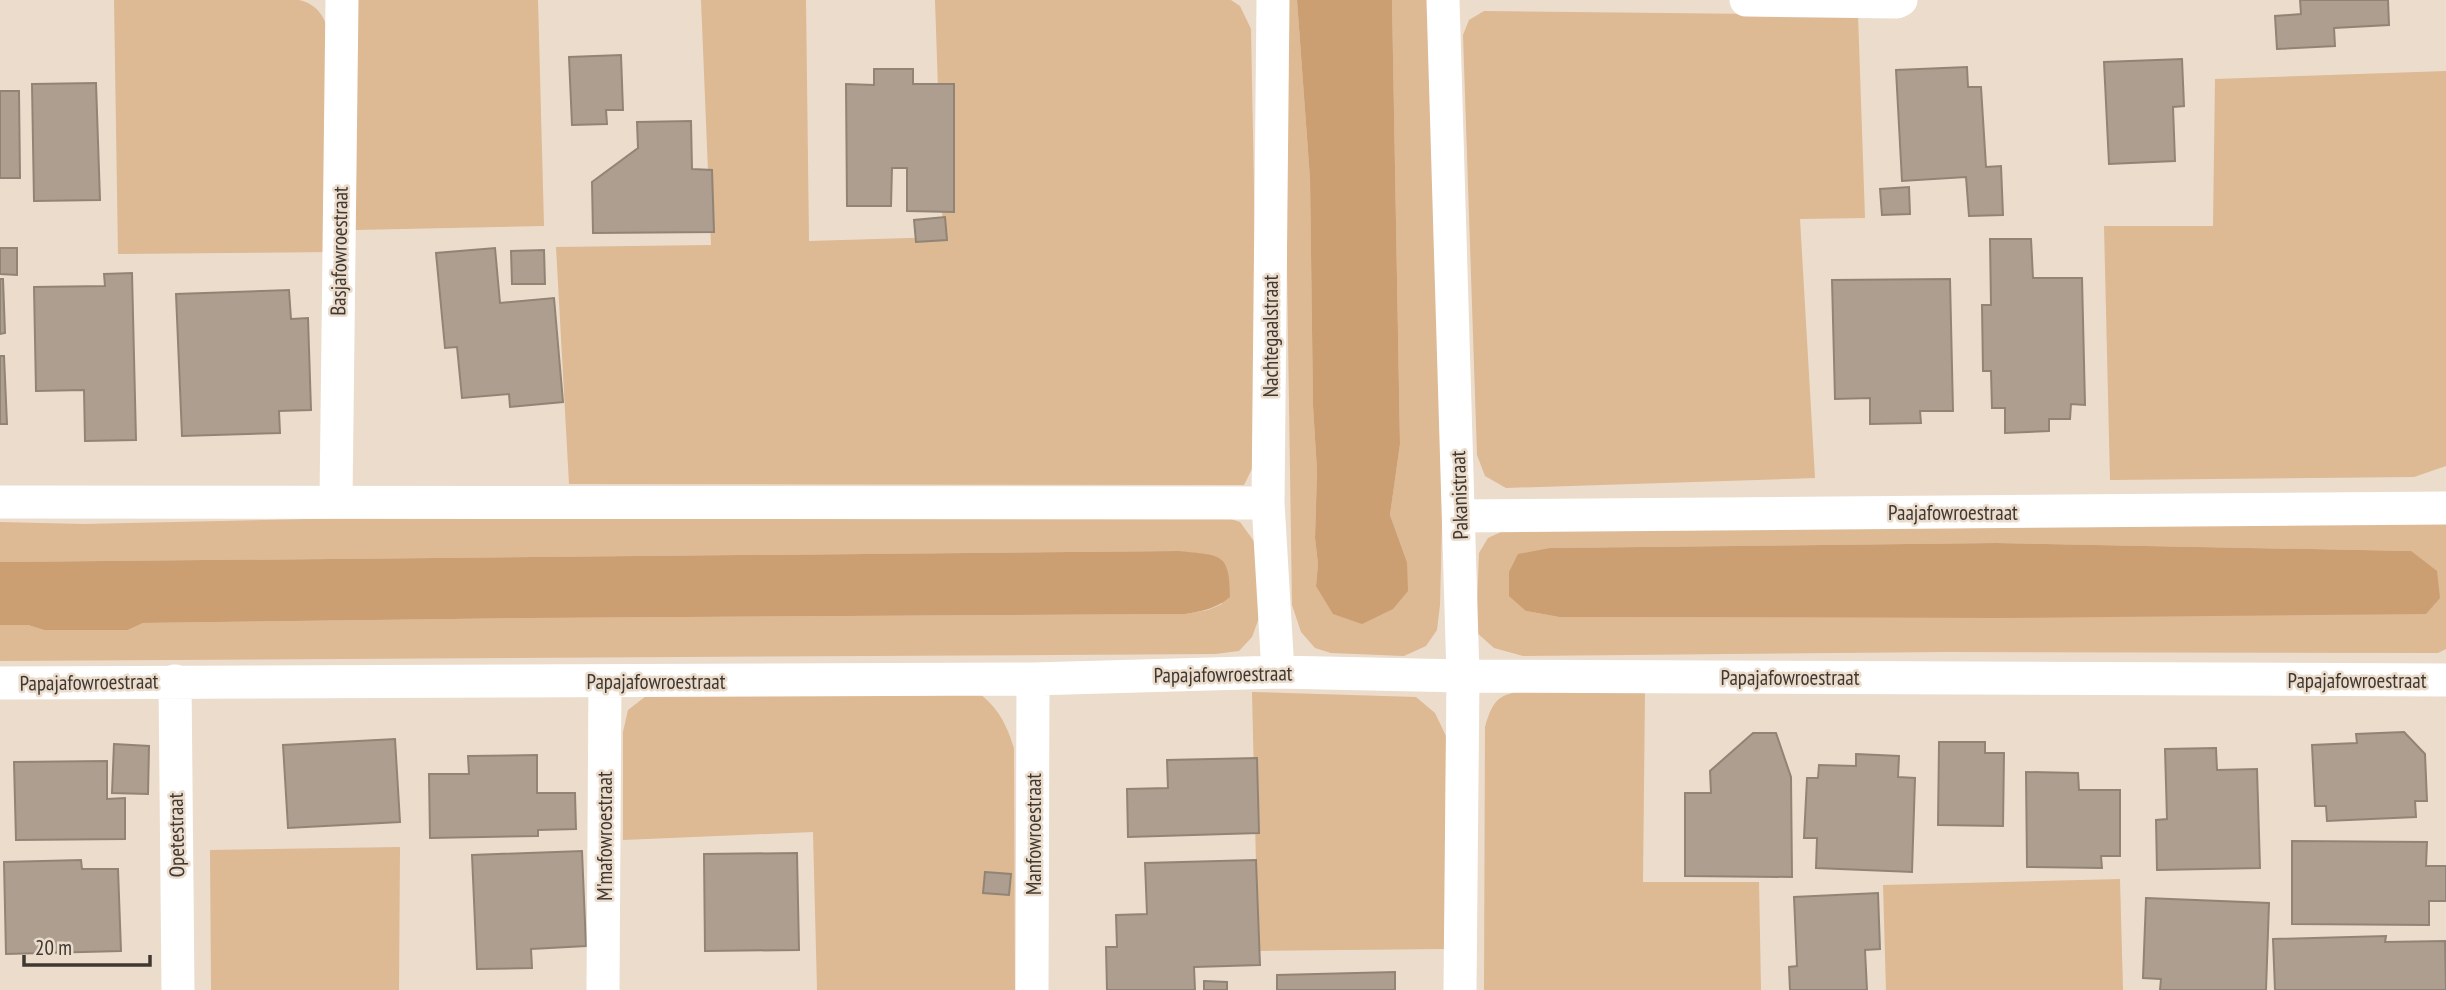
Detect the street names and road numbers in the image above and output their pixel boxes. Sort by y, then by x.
street label: Basjafowroestraat [324,186,354,316]
street label: Nachtegaalstraat [1257,275,1284,397]
street label: Pakanistraat [1444,450,1474,540]
street label: Paajafowroestraat [1888,499,2018,526]
street label: Papajafowroestraat [1153,659,1293,689]
street label: Papajafowroestraat [1721,664,1860,691]
street label: Papajafowroestraat [19,667,159,697]
street label: Papajafowroestraat [2288,667,2427,694]
street label: Papajafowroestraat [587,668,726,695]
street label: M'mafowroestraat [591,771,618,901]
street label: Manfowroestraat [1020,773,1047,895]
street label: Opetestraat [162,792,190,878]

